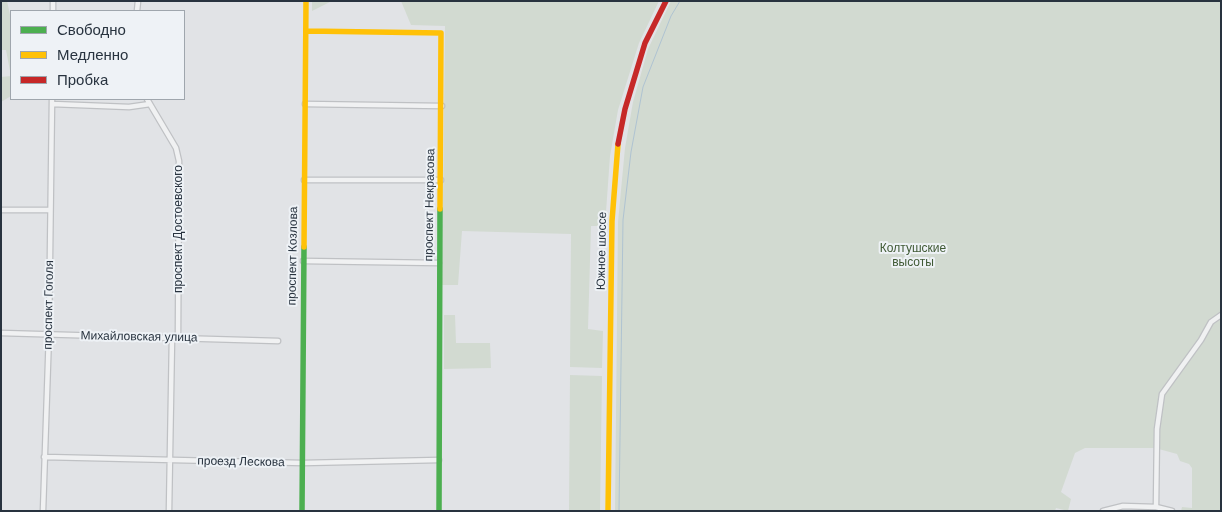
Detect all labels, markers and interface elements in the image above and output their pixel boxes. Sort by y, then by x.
legend [10,10,185,100]
text: Свободно [57,21,126,38]
text: Медленно [57,46,128,63]
text: Пробка [57,71,108,88]
street label: проспект Некрасова [422,148,438,262]
street label: проспект Достоевского [172,165,186,293]
street label: проспект Козлова [285,206,301,306]
street label: Южное шоссе [594,212,610,290]
park label: Колтушские высоты [880,242,946,270]
street label: проспект Гоголя [41,260,57,350]
street label: Михайловская улица [80,329,198,345]
street label: проезд Лескова [197,454,285,470]

